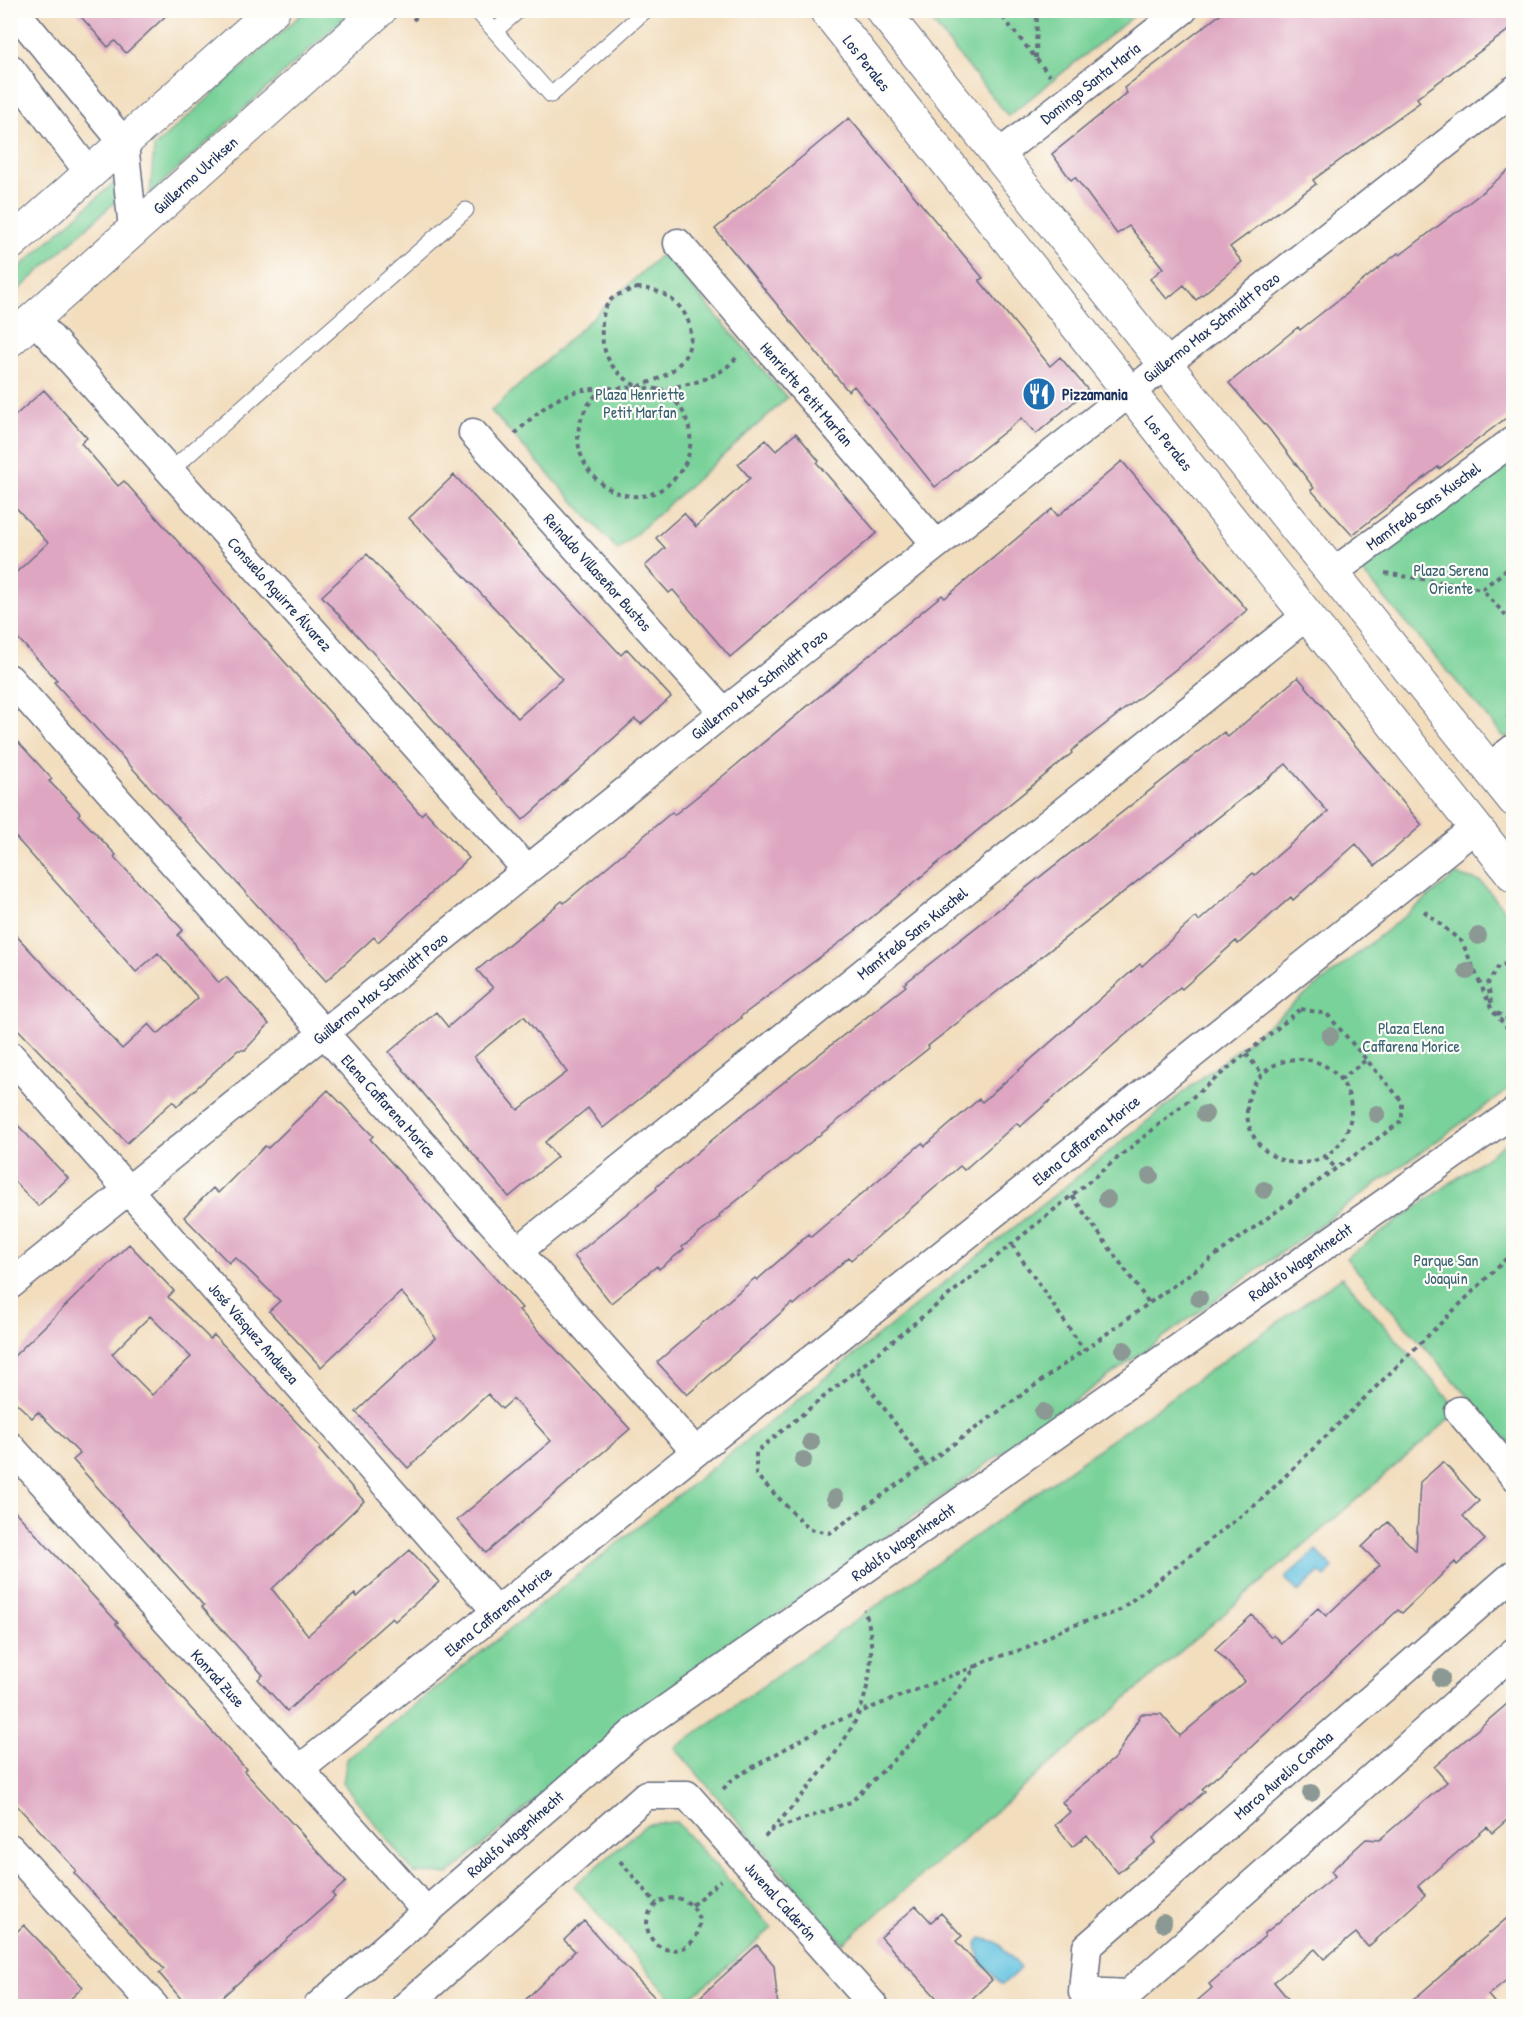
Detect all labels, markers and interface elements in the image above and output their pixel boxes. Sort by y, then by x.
street label: Los Perales [838,30,896,96]
street label: Domingo Santa María [1036,37,1144,129]
street label: Guillermo Ulriksen [148,131,242,219]
street label: Guillermo Max Schmidtt Pozo [1138,266,1284,387]
street label: Henriette Petit Marfan [755,337,859,451]
restaurant icon: Pizzamania [1021,376,1057,412]
park label: Plaza Henriette Petit Marfan [595,383,685,423]
place label: Pizzamania [1062,383,1128,405]
street label: Los Perales [1140,411,1198,475]
street label: Mamfredo Sans Kuschel [1361,457,1485,555]
street label: Reinaldo Villaseñor Bustos [539,508,657,636]
street label: Consuelo Aguirre Álvarez [223,532,338,656]
park label: Plaza Serena Oriente [1414,559,1488,599]
street label: Guillermo Max Schmidtt Pozo [686,623,832,744]
street label: Mamfredo Sans Kuschel [852,881,973,984]
street label: Guillermo Max Schmidtt Pozo [308,926,453,1049]
park label: Plaza Elena Caffarena Morice [1362,1017,1460,1057]
street label: Elena Caffarena Morice [336,1049,442,1163]
street label: Elena Caffarena Morice [1028,1089,1145,1190]
street label: Rodolfo Wagenknecht [1244,1218,1357,1306]
park label: Parque San Joaquin [1414,1249,1478,1289]
street label: José Vásquez Andueza [204,1278,304,1388]
street label: Rodolfo Wagenknecht [847,1498,960,1586]
street label: Elena Caffarena Morice [440,1560,557,1661]
street label: Konrad Zuse [186,1644,250,1712]
street label: Marco Aurelio Concha [1229,1726,1337,1824]
street label: Rodolfo Wagenknecht [462,1785,569,1882]
street label: Juvenal Calderón [740,1857,822,1945]

